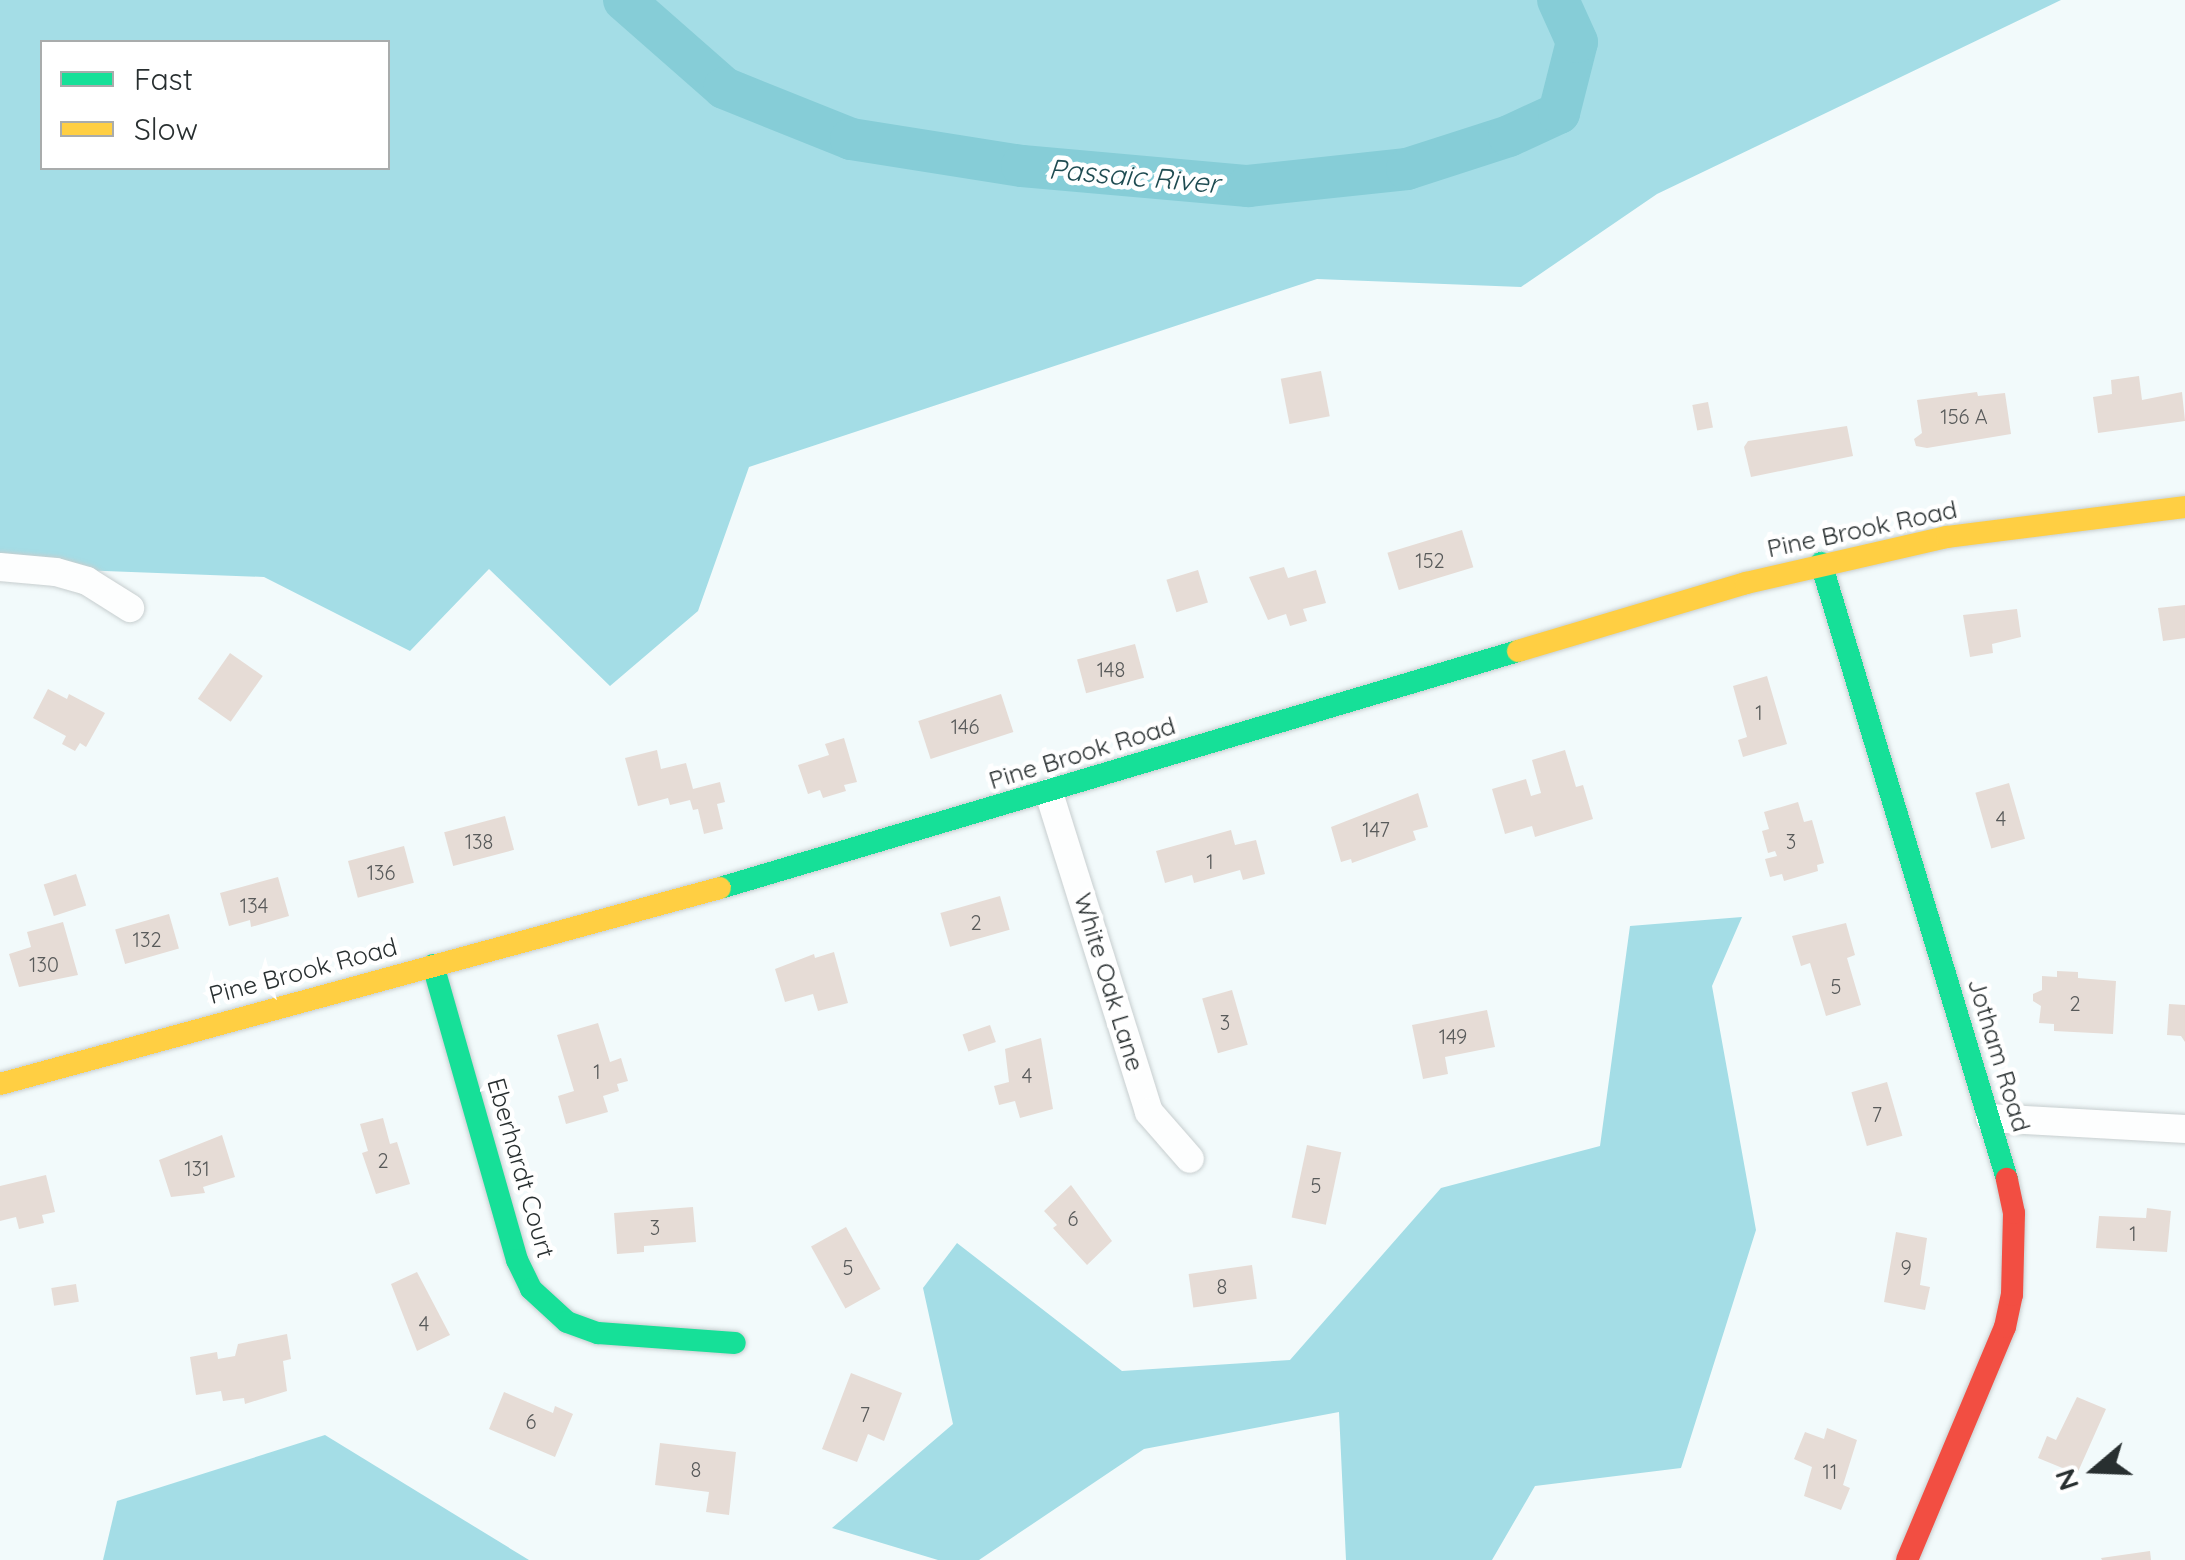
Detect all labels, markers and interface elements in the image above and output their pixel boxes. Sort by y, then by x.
legend [40,40,390,170]
text: Fast [134,60,193,98]
text: Slow [134,110,198,148]
water label: Passaic River [1047,152,1221,200]
house number: 156 A [1940,404,1988,428]
street label: Pine Brook Road [1764,494,1960,564]
house number: 152 [1415,548,1445,572]
house number: 148 [1097,657,1125,681]
house number: 1 [1755,700,1763,724]
street label: Pine Brook Road [985,710,1179,796]
house number: 146 [951,714,979,738]
house number: 4 [1996,806,2006,830]
house number: 147 [1362,817,1390,841]
house number: 138 [465,829,493,853]
house number: 3 [1786,829,1796,853]
house number: 1 [1206,849,1214,873]
house number: 136 [367,860,395,884]
street label: White Oak Lane [1068,889,1150,1075]
house number: 134 [240,893,268,917]
house number: 2 [970,910,982,934]
house number: 132 [133,927,161,951]
street label: Pine Brook Road [206,931,400,1011]
house number: 130 [29,952,59,976]
house number: 5 [1831,974,1841,998]
street label: Jotham Road [1961,975,2037,1135]
house number: 2 [2069,991,2081,1015]
house number: 3 [1220,1010,1230,1034]
house number: 149 [1439,1024,1467,1048]
house number: 1 [593,1059,601,1083]
house number: 4 [1022,1063,1032,1087]
street label: Eberhardt Court [481,1075,561,1261]
house number: 7 [1872,1102,1882,1126]
house number: 2 [377,1148,389,1172]
house number: 131 [184,1156,210,1180]
house number: 5 [1311,1173,1321,1197]
house number: 6 [1068,1206,1078,1230]
house number: 3 [650,1215,660,1239]
house number: 1 [2129,1221,2137,1245]
house number: 5 [843,1255,853,1279]
house number: 9 [1900,1255,1912,1279]
house number: 8 [1217,1274,1227,1298]
house number: 4 [419,1311,429,1335]
house number: 7 [860,1402,870,1426]
house number: 6 [526,1409,536,1433]
north arrow [2045,1420,2145,1520]
house number: 8 [691,1457,701,1481]
house number: 11 [1823,1459,1837,1483]
text: N [2046,1464,2086,1495]

